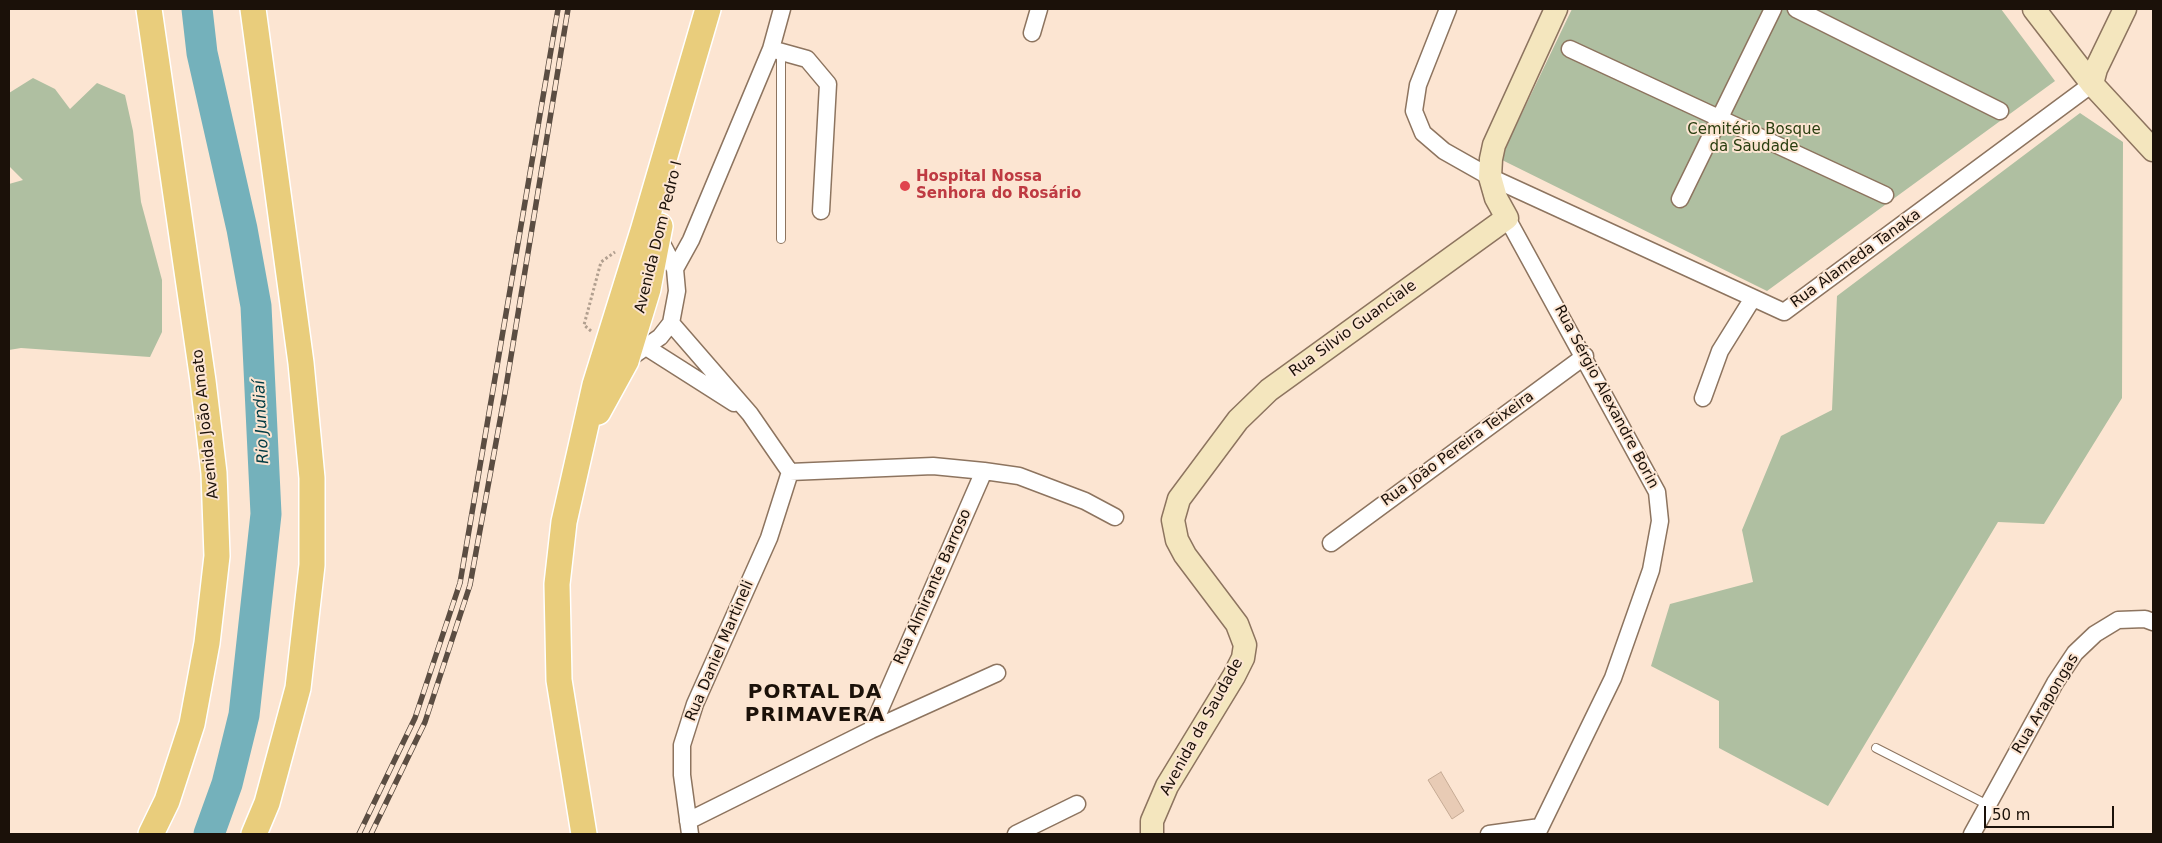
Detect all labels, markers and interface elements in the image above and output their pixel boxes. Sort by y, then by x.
park label: Cemitério Bosque da Saudade [1687,121,1821,156]
street label: Avenida Dom Pedro I [631,159,687,315]
place label: Hospital Nossa Senhora do Rosário [916,168,1081,203]
marker: Hospital Nossa Senhora do Rosário [898,179,912,193]
street label: Rua Alameda Tanaka [1787,206,1925,312]
street label: Rua Silvio Guanciale [1286,277,1420,381]
street label: Rua Sérgio Alexandre Borin [1550,302,1662,492]
street label: Avenida João Amato [189,348,223,500]
water label: Rio Jundiaí [250,379,274,465]
street label: Rua João Pereira Teixeira [1378,388,1538,510]
street label: Rua Almirante Barroso [890,506,976,668]
street label: Rua Daniel Martineli [682,578,758,724]
street label: Rua Arapongas [2009,651,2083,757]
street label: Avenida da Saudade [1157,655,1247,799]
district label: PORTAL DA PRIMAVERA [744,681,886,728]
scale bar [1987,796,2117,828]
text: 50 m [1992,806,2030,824]

